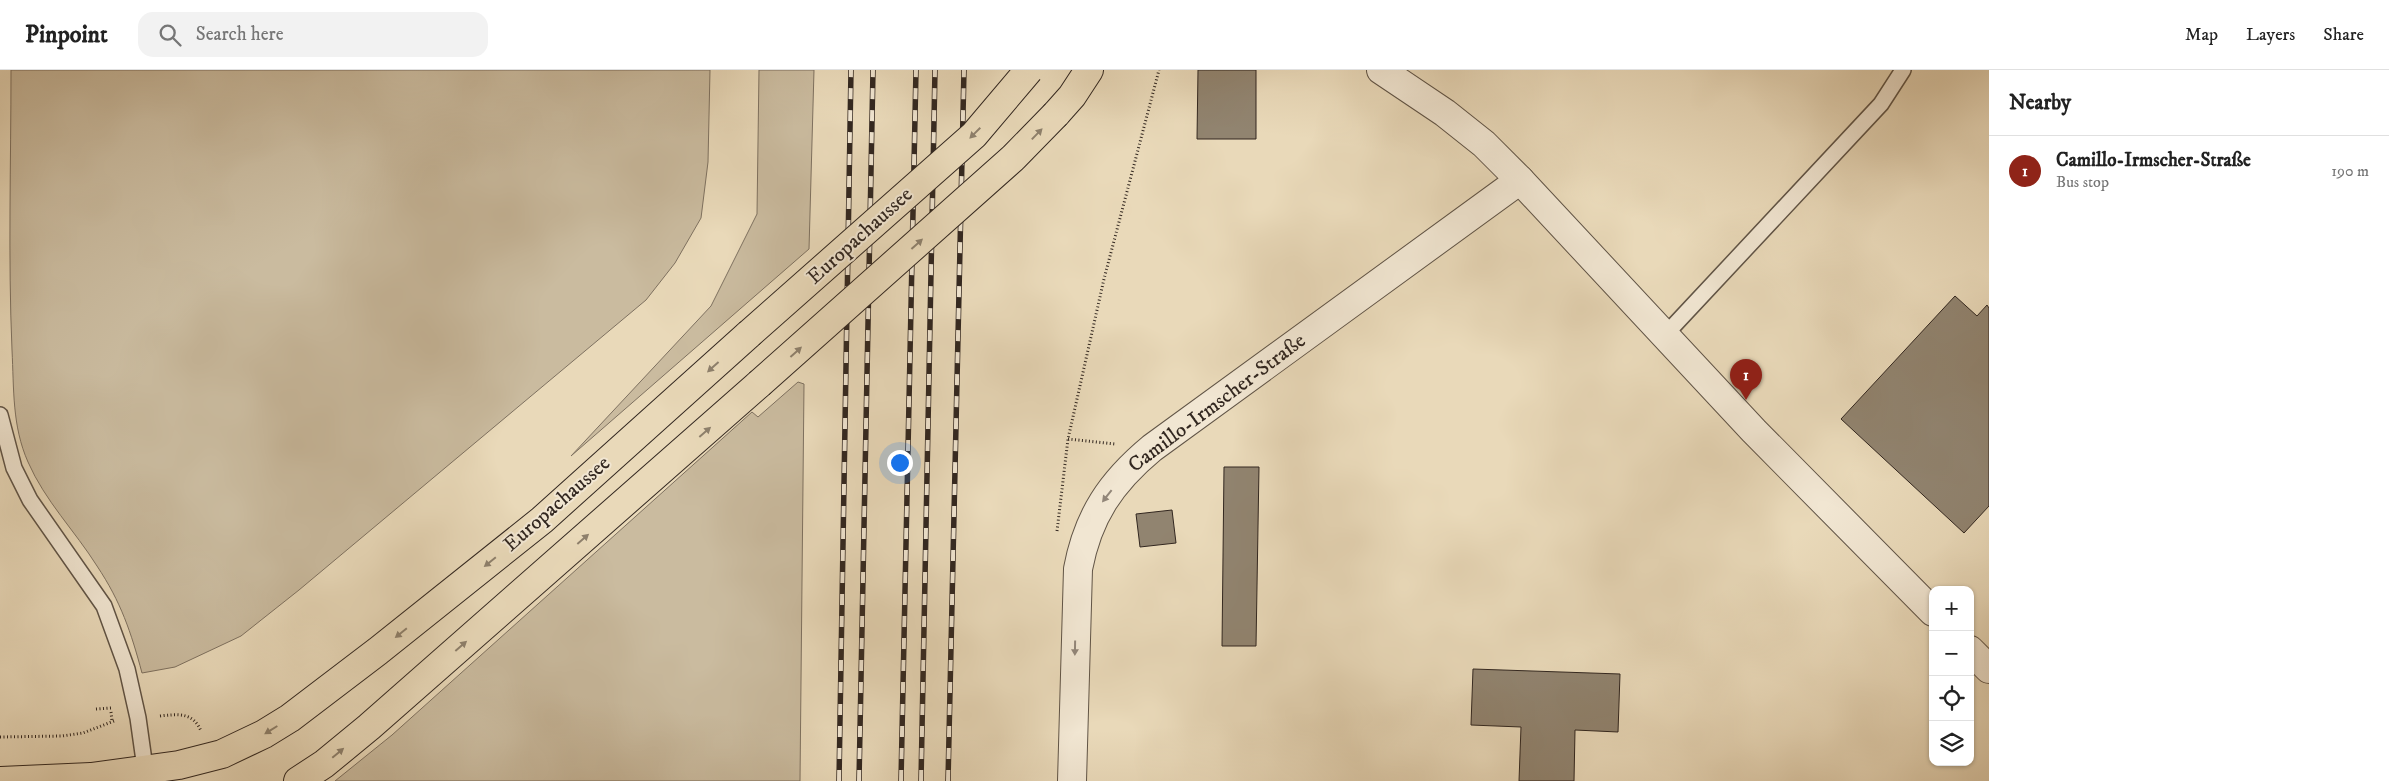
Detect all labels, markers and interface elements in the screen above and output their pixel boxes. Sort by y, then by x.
search box [138,12,488,57]
text: Pinpoint [25,20,108,50]
icon: search [156,21,184,49]
text: Search here [196,23,284,46]
text: Map [2185,24,2218,46]
text: Layers [2246,24,2295,46]
text: Share [2323,24,2364,46]
text: Nearby [2009,90,2071,116]
one-way arrow [969,127,981,139]
one-way arrow [1030,128,1042,140]
text: Camillo-Irmscher-Straße [2056,149,2251,172]
text: 1 [2022,161,2028,181]
text: 190 m [2331,161,2369,181]
text: Bus stop [2056,172,2109,192]
street label: Europachaussee [802,182,918,290]
one-way arrow [910,238,923,249]
street label: Camillo-Irmscher-Straße [1123,328,1311,478]
one-way arrow [789,346,801,358]
pin: 1 [1730,359,1762,400]
one-way arrow [707,361,719,373]
one-way arrow [699,427,711,438]
street label: Europachaussee [498,450,616,557]
your location [887,450,913,476]
one-way arrow [1101,489,1112,502]
one-way arrow [577,534,589,545]
one-way arrow [484,556,497,567]
map controls [1929,586,1974,766]
button: + [1929,586,1974,631]
one-way arrow [395,627,408,638]
button: − [1929,631,1974,676]
one-way arrow [1070,640,1078,656]
one-way arrow [454,641,467,652]
button: locate [1929,676,1974,721]
button: layers [1929,721,1974,766]
one-way arrow [265,725,278,734]
one-way arrow [331,747,344,758]

